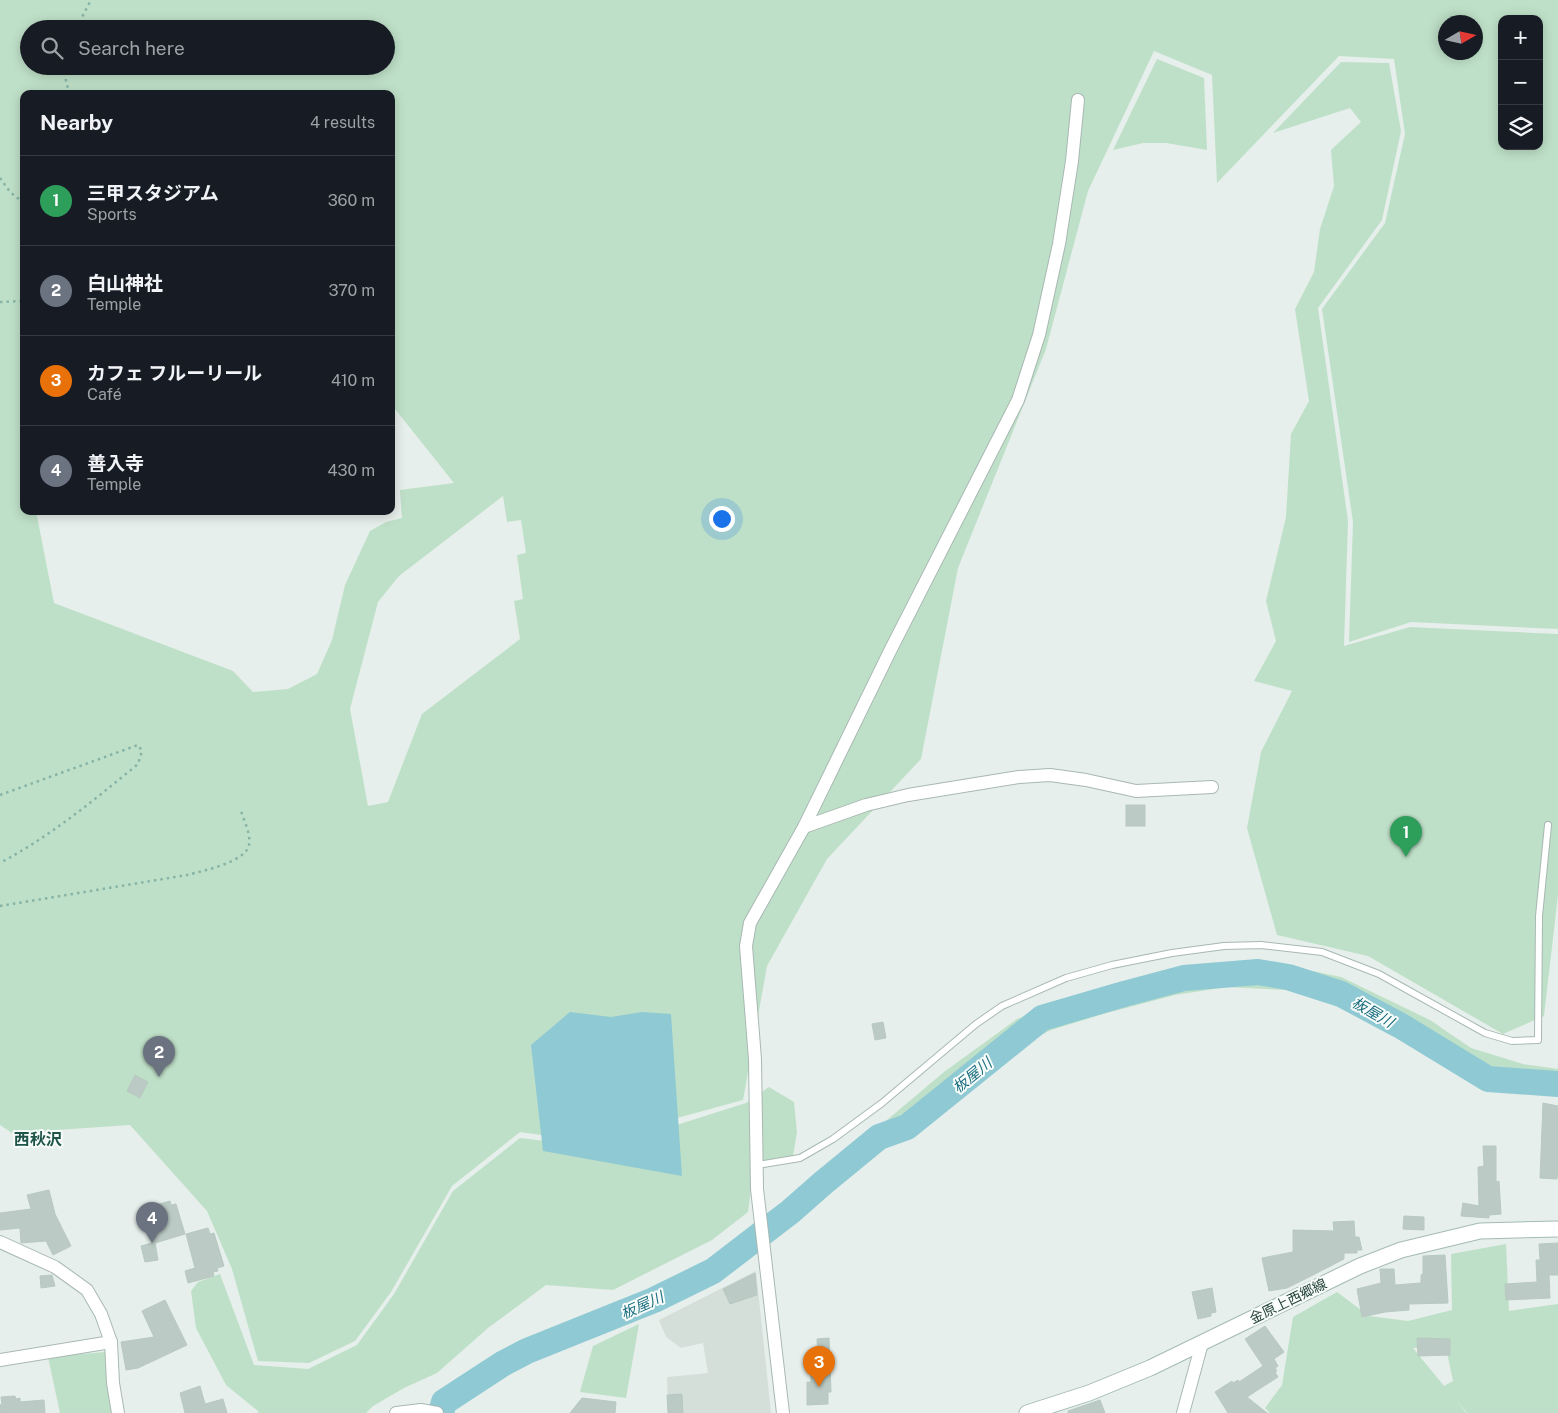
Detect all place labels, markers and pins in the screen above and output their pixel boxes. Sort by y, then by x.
pin: 1 [1390,816,1422,857]
pin: 2 [143,1036,175,1077]
pin: 4 [136,1202,168,1243]
pin: 3 [803,1346,835,1387]

